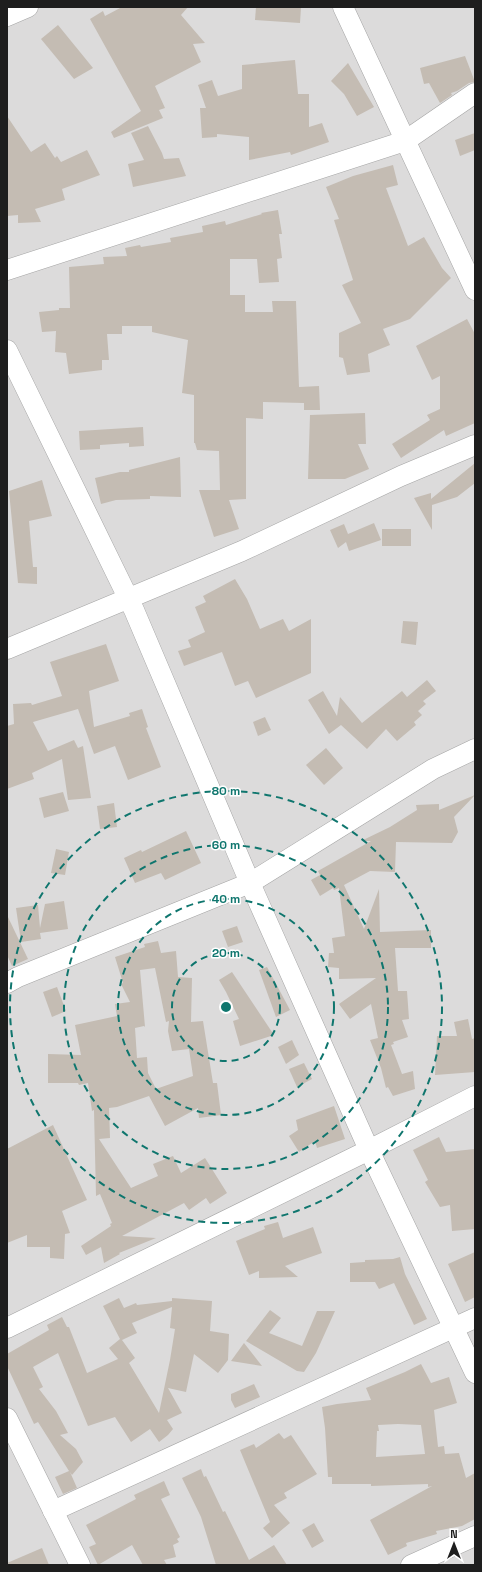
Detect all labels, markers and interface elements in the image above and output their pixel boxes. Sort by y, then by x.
text: 80 m [212,783,240,799]
text: 60 m [212,837,240,853]
text: 40 m [212,891,240,907]
text: 20 m [212,945,240,961]
centre of rings [219,1000,233,1014]
north arrow [434,1524,474,1564]
text: N [450,1527,458,1541]

